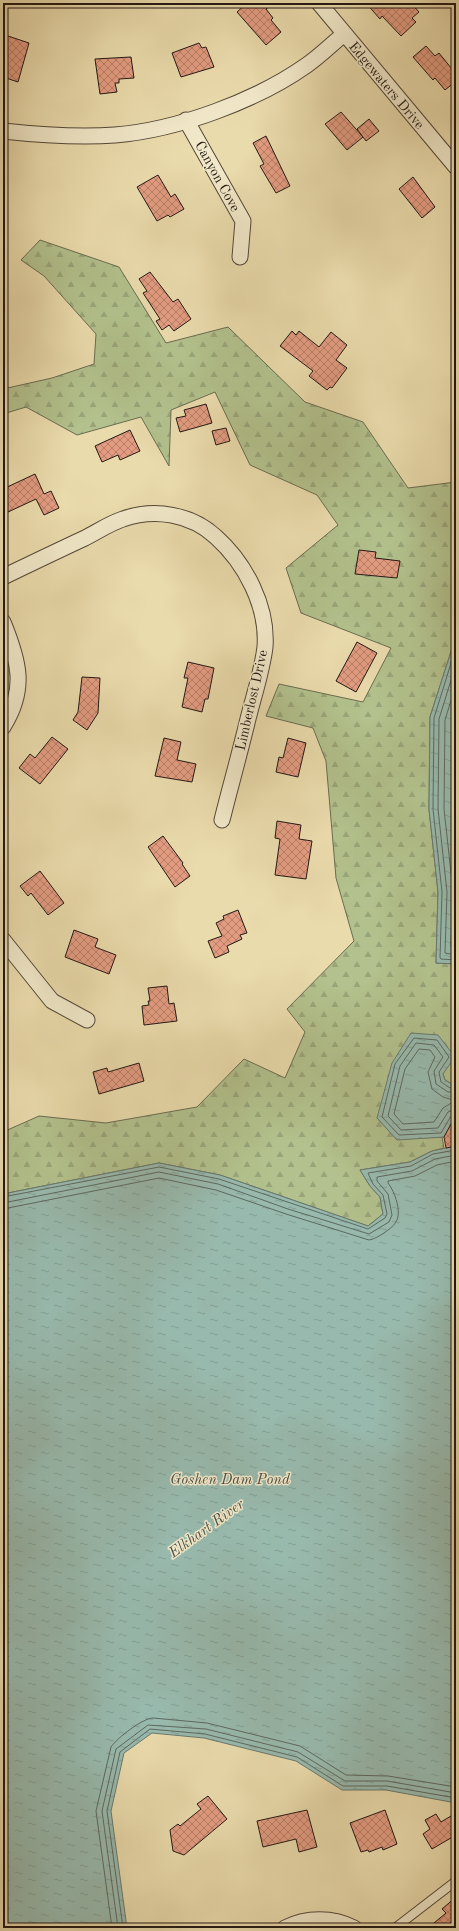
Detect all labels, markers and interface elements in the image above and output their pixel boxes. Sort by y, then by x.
street label: Edgewaters Drive [346,39,427,132]
street label: Canyon Cove [192,139,242,214]
street label: Limberlost Drive [234,649,270,752]
water label: Goshen Dam Pond [170,1473,291,1488]
water label: Elkhart River [166,1497,248,1562]

